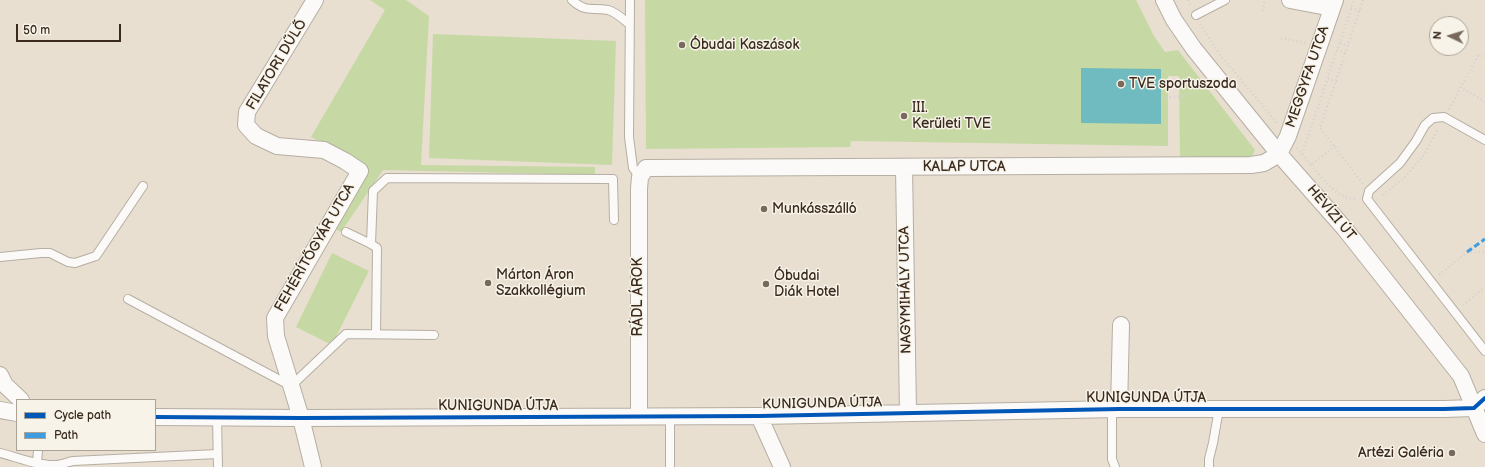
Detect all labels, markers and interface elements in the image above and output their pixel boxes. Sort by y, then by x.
scale bar [18,16,123,42]
north arrow [1429,16,1469,56]
street label: FILATORI DŰLŐ [243,17,311,113]
text: 50 m [23,23,50,38]
street label: MEGGYFA UTCA [1283,24,1333,130]
text: N [1431,31,1444,40]
place label: Óbudai Kaszások [690,37,799,53]
marker: Óbudai Kaszások [677,40,687,50]
place label: TVE sportuszoda [1129,76,1237,92]
marker: TVE sportuszoda [1116,79,1126,89]
place label: III. Kerületi TVE [912,100,991,132]
marker: III. Kerületi TVE [899,111,909,121]
street label: KALAP UTCA [922,159,1006,175]
street label: FEHÉRÍTŐGYÁR UTCA [271,181,359,315]
street label: HÉVÍZI ÚT [1303,182,1359,244]
place label: Munkásszálló [772,201,857,217]
marker: Munkásszálló [759,204,769,214]
street label: NAGYMIHÁLY UTCA [896,226,916,354]
street label: RÁDL ÁROK [630,258,646,336]
place label: Márton Áron Szakkollégium [496,267,586,300]
place label: Óbudai Diák Hotel [774,268,839,300]
marker: Márton Áron Szakkollégium [483,278,493,288]
marker: Óbudai Diák Hotel [761,279,771,289]
street label: KUNIGUNDA ÚTJA [1086,390,1206,406]
street label: KUNIGUNDA ÚTJA [762,395,882,413]
street label: KUNIGUNDA ÚTJA [438,398,558,414]
legend [16,399,156,451]
text: Cycle path [54,408,111,423]
text: Path [54,428,78,443]
place label: Artézi Galéria [1358,445,1444,461]
marker: Artézi Galéria [1447,448,1457,458]

